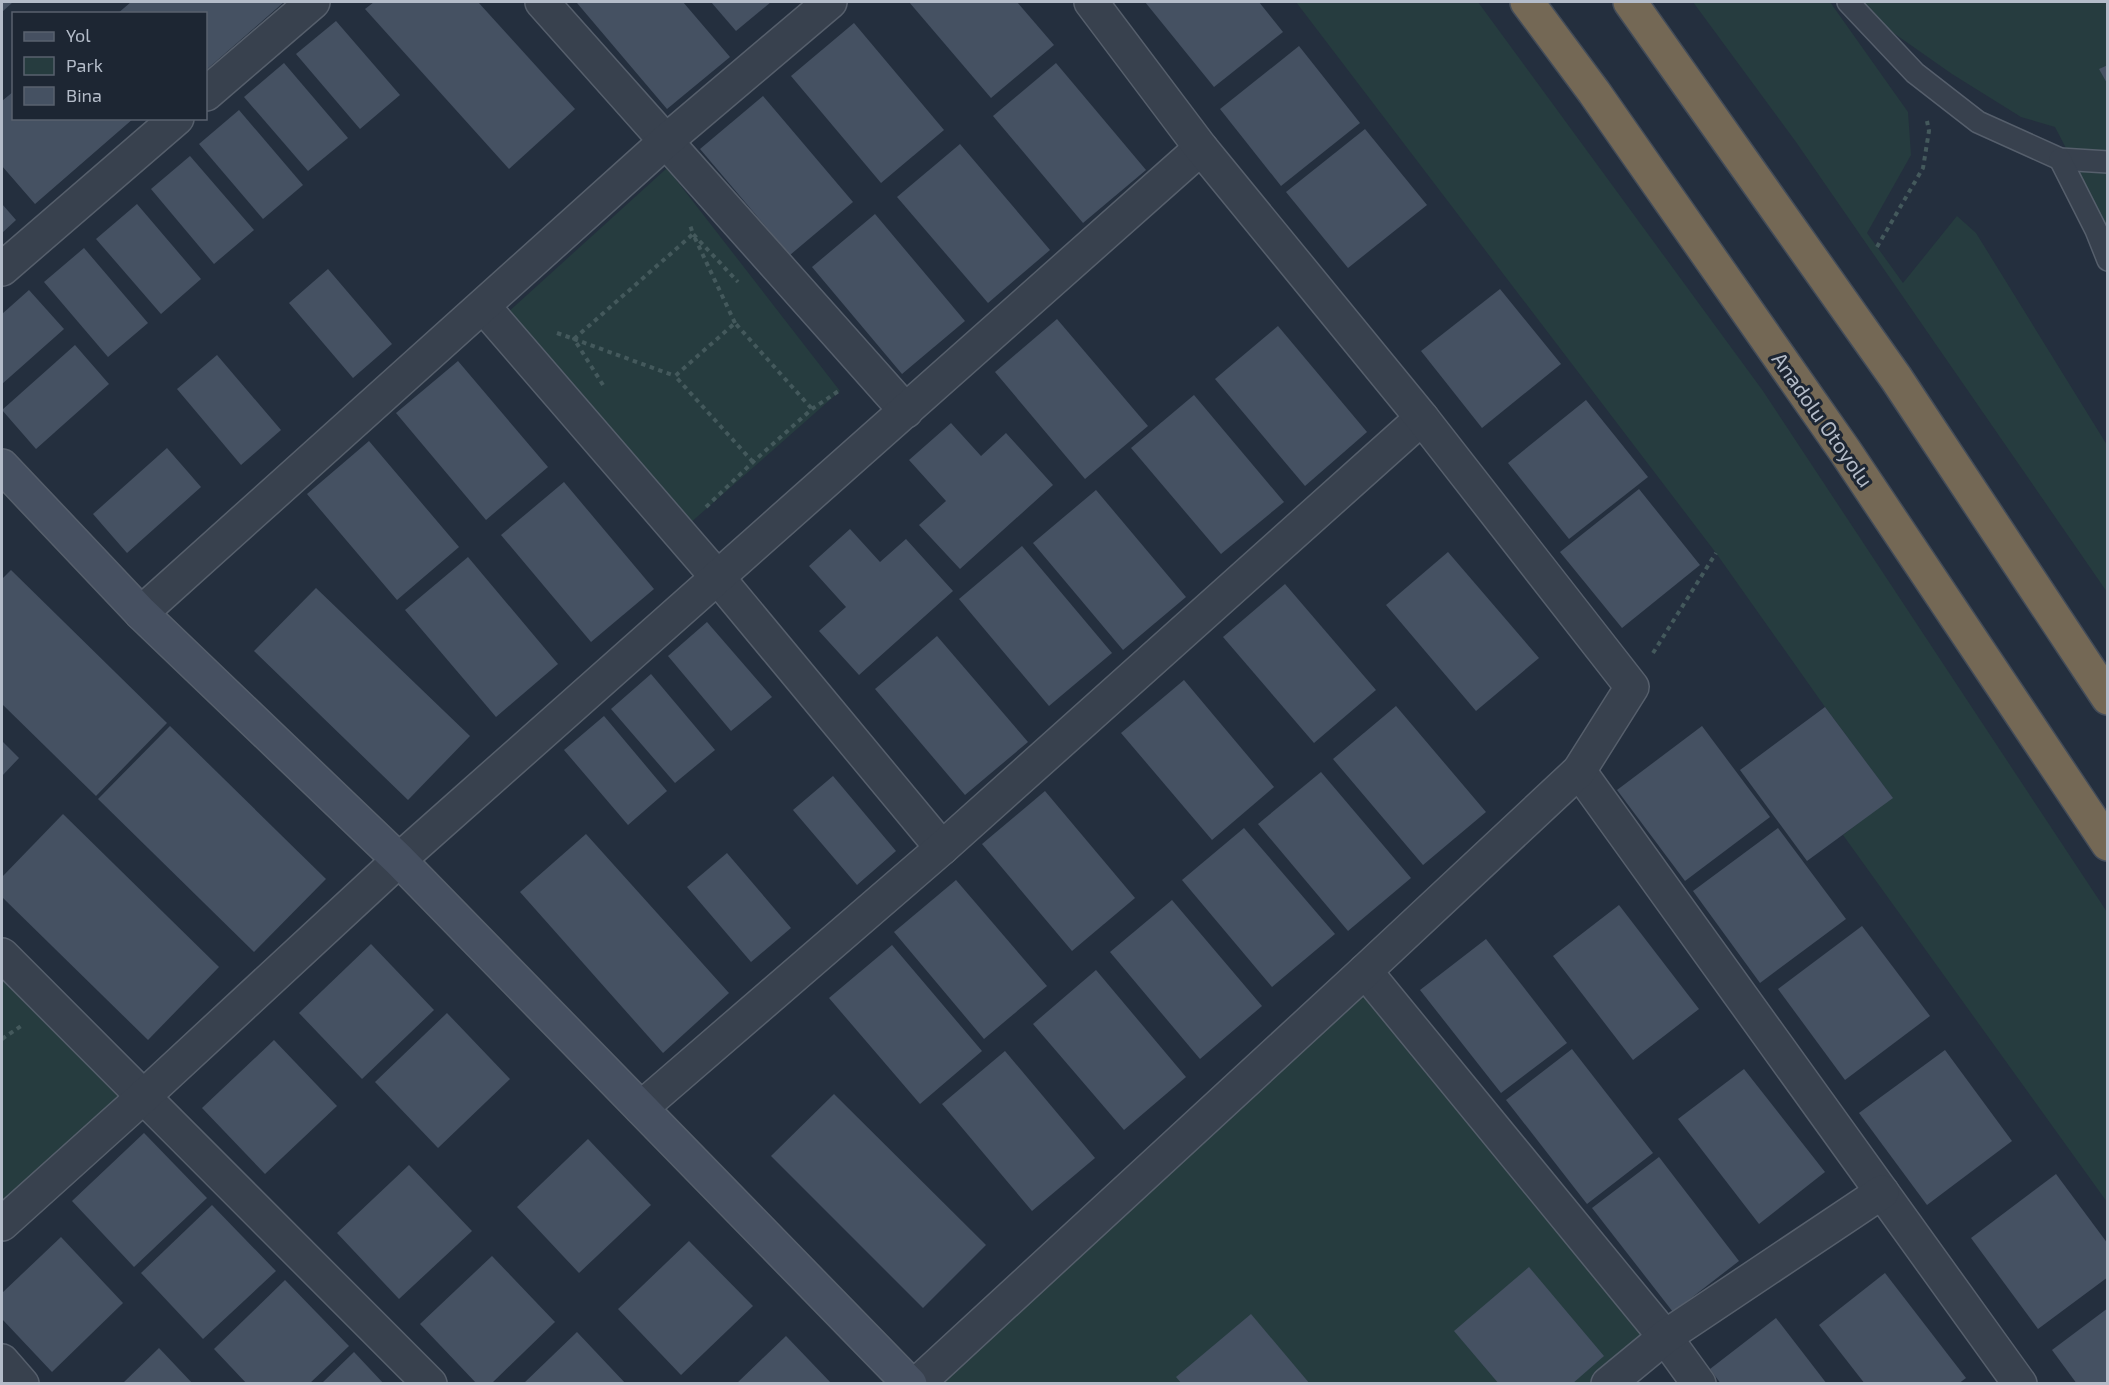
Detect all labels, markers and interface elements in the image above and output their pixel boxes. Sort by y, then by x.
legend [12,12,207,120]
text: Yol [66,24,91,46]
text: Park [66,54,103,76]
text: Bina [66,84,102,106]
street label: Anadolu Otoyolu [1768,347,1879,491]

